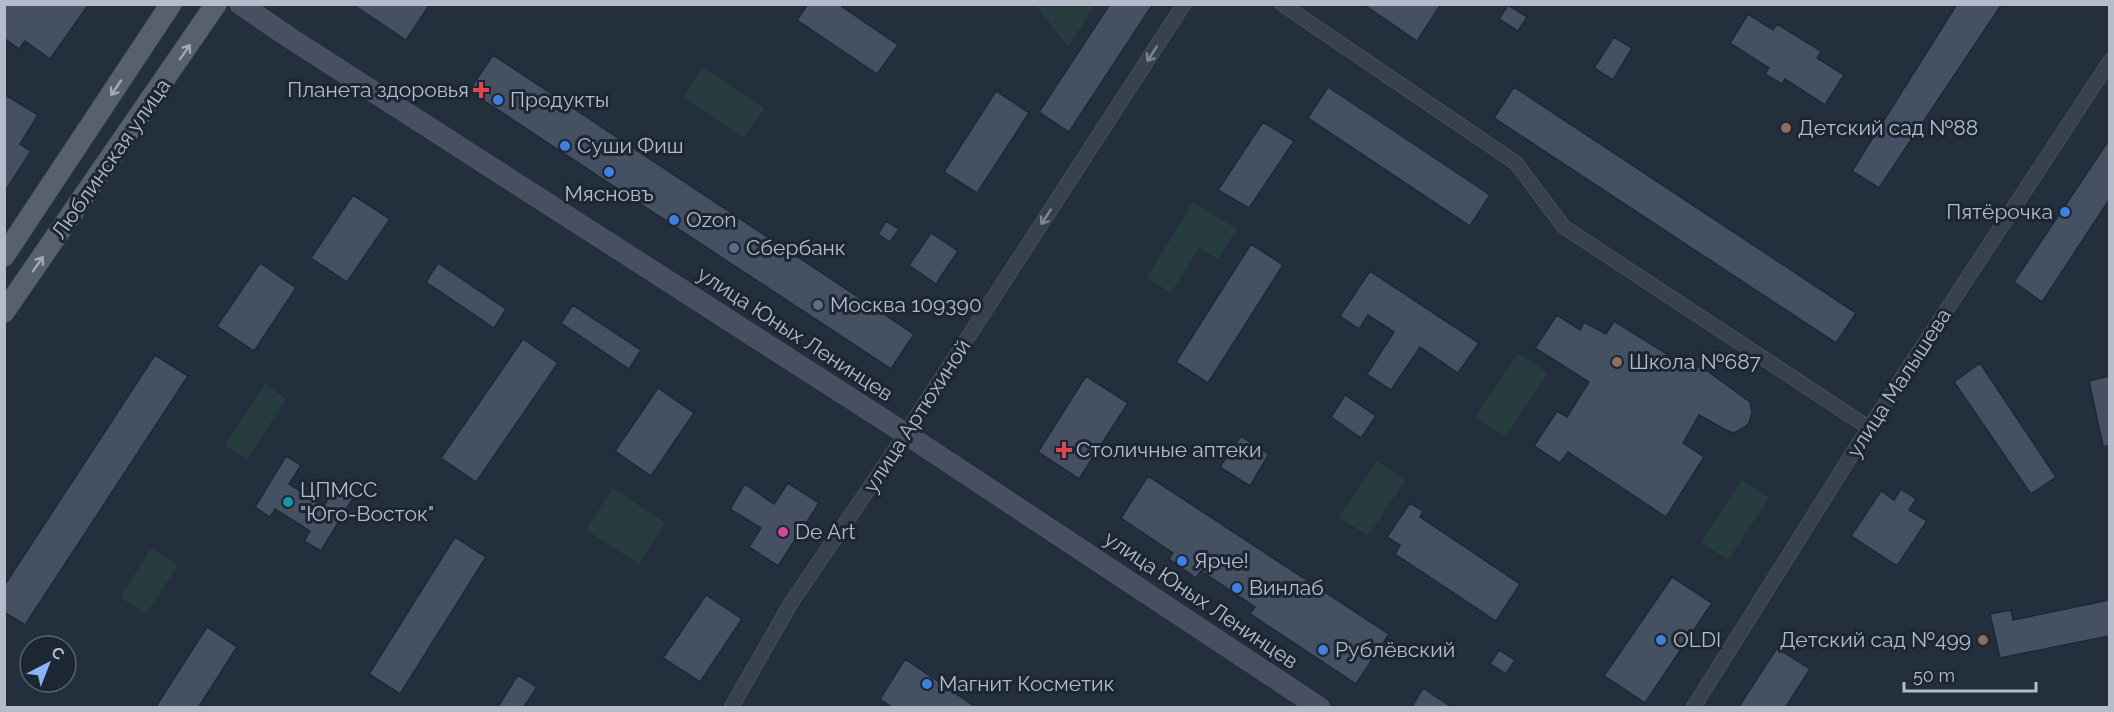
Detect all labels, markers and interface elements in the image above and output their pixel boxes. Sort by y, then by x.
one-way arrow [179,44,191,61]
one-way arrow [1146,45,1159,62]
street label: Люблинская улица [46,74,175,244]
place label: Планета здоровья [287,77,469,102]
one-way arrow [109,80,122,97]
marker: Планета здоровья [474,83,488,97]
place label: Продукты [510,87,609,112]
marker: Продукты [491,93,505,107]
place label: Детский сад №88 [1798,115,1978,140]
marker: Детский сад №88 [1779,121,1793,135]
place label: Суши Фиш [577,133,684,158]
marker: Суши Фиш [558,139,572,153]
marker: Мясновъ [602,165,616,179]
place label: Мясновъ [564,181,654,206]
place label: Пятёрочка [1946,199,2053,224]
marker: Пятёрочка [2058,205,2072,219]
place label: Ozon [686,207,737,232]
one-way arrow [1040,208,1052,225]
marker: Ozon [667,213,681,227]
place label: Сбербанк [746,235,846,260]
marker: Сбербанк [727,241,741,255]
one-way arrow [32,256,44,273]
street label: улица Юных Ленинцев [693,261,898,406]
place label: Москва 109390 [830,292,982,317]
marker: Москва 109390 [811,298,825,312]
street label: улица Малышева [1841,304,1956,462]
street label: улица Артюхиной [858,334,976,497]
place label: Школа №687 [1629,349,1762,374]
marker: Школа №687 [1610,355,1624,369]
place label: Столичные аптеки [1076,437,1261,462]
marker: Столичные аптеки [1057,443,1071,457]
place label: ЦПМСС "Юго-Восток" [300,477,434,526]
marker: ЦПМСС "Юго-Восток" [281,495,295,509]
place label: De Art [795,519,856,544]
marker: De Art [776,525,790,539]
street label: улица Юных Ленинцев [1100,525,1303,674]
place label: Ярче! [1194,548,1249,573]
marker: Ярче! [1175,554,1189,568]
place label: Винлаб [1249,575,1324,600]
marker: Винлаб [1230,581,1244,595]
place label: OLDI [1673,627,1721,652]
place label: Детский сад №499 [1780,627,1971,652]
marker: OLDI [1654,633,1668,647]
marker: Детский сад №499 [1976,633,1990,647]
north arrow [18,634,78,694]
place label: Рублёвский [1335,637,1455,662]
text: С [47,642,68,664]
marker: Рублёвский [1316,643,1330,657]
scale bar [1904,655,2036,693]
text: 50 m [1913,665,1955,686]
place label: Магнит Косметик [939,671,1115,696]
marker: Магнит Косметик [920,677,934,691]

